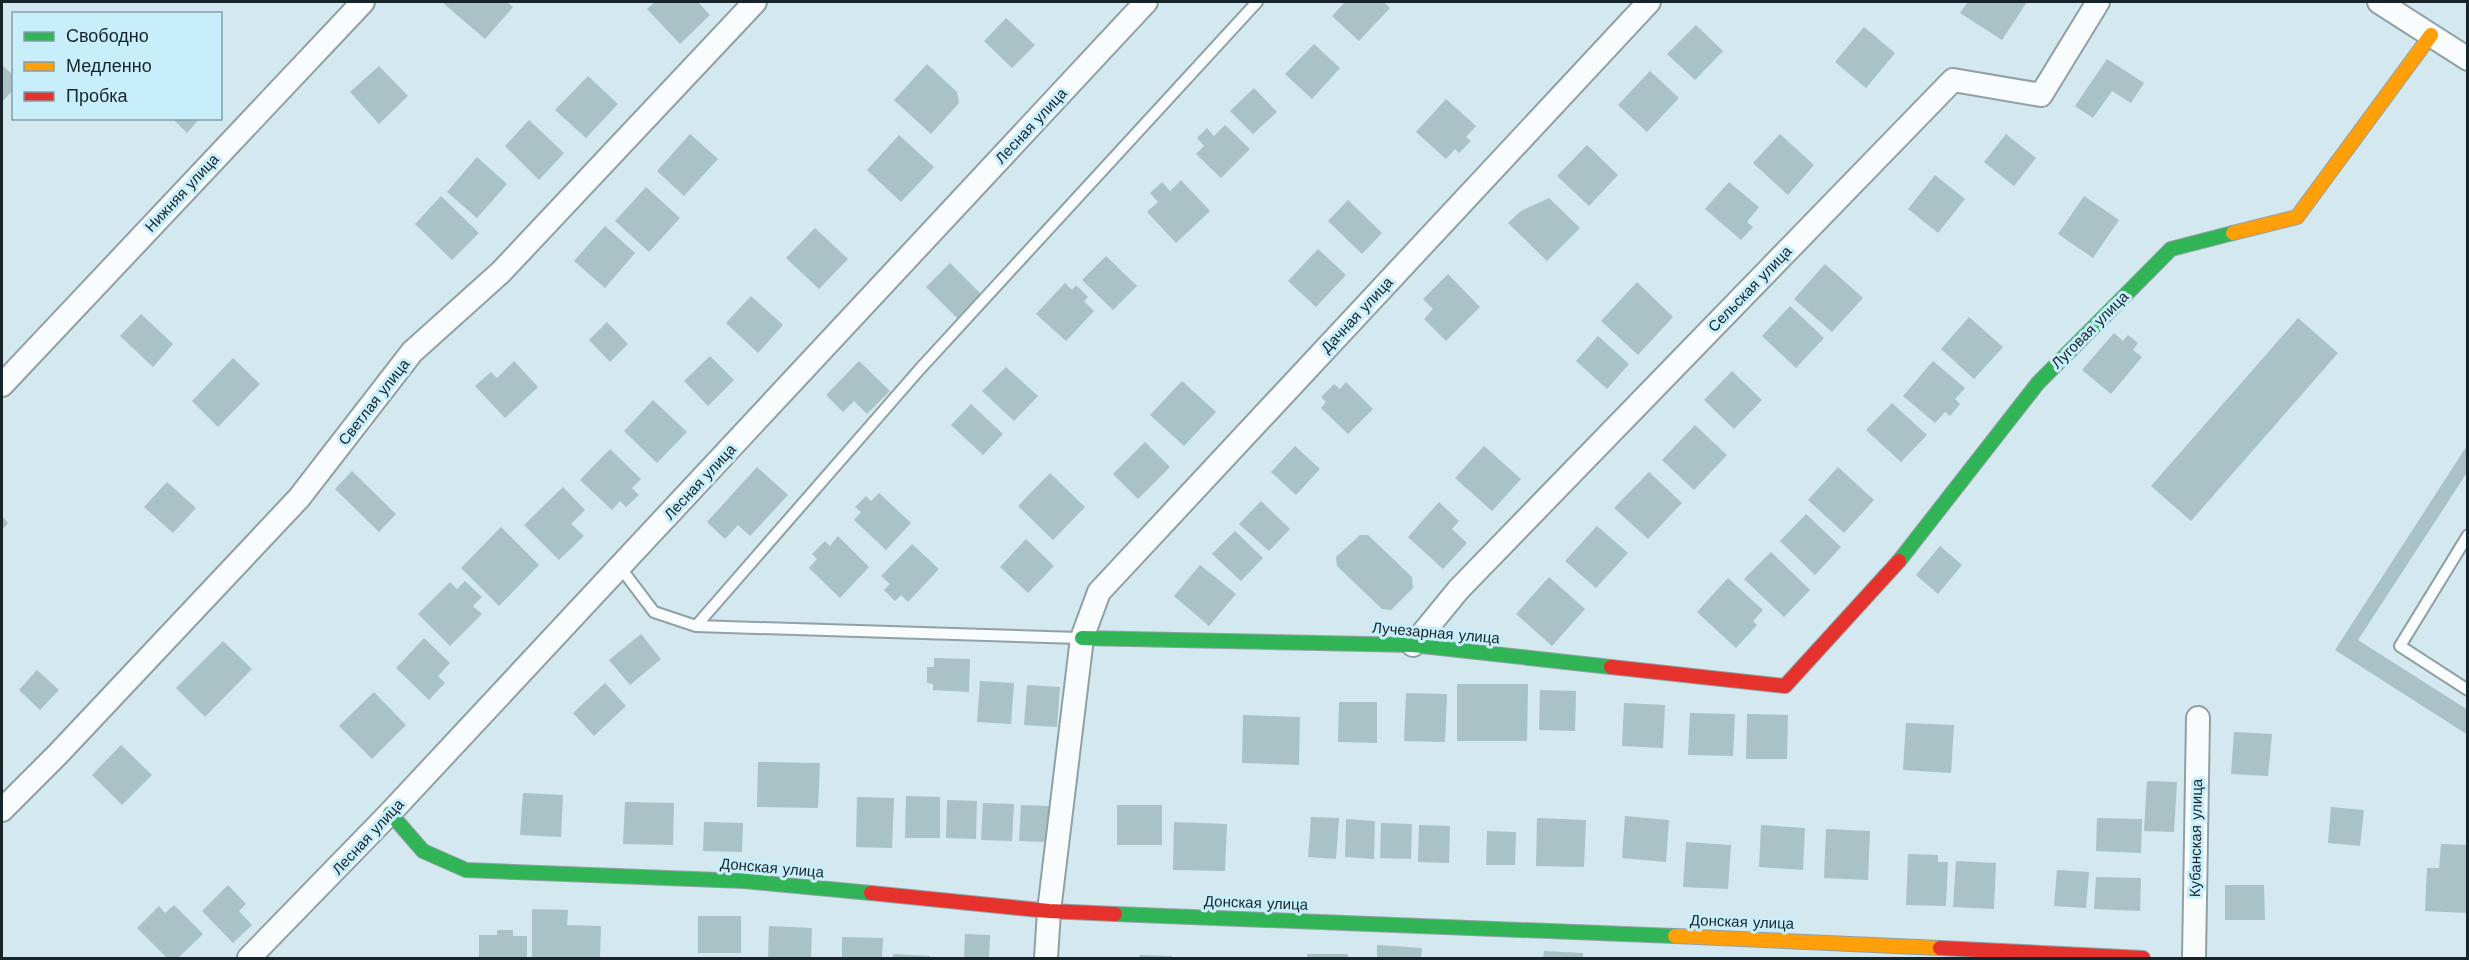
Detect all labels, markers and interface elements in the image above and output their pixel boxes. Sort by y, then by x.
legend [12,12,222,120]
text: Свободно [66,25,149,46]
text: Медленно [66,55,152,76]
street label: Лесная улица [991,84,1071,168]
text: Пробка [66,85,129,106]
street label: Нижняя улица [141,150,223,236]
street label: Сельская улица [1704,242,1796,336]
street label: Дачная улица [1317,273,1397,357]
street label: Луговая улица [2048,287,2133,372]
street label: Светлая улица [335,355,414,449]
street label: Лесная улица [660,440,740,524]
street label: Лучезарная улица [1371,618,1501,648]
street label: Кубанская улица [2186,778,2206,897]
street label: Лесная улица [328,795,408,879]
street label: Донская улица [719,854,825,882]
street label: Донская улица [1204,892,1309,914]
street label: Донская улица [1690,911,1795,933]

